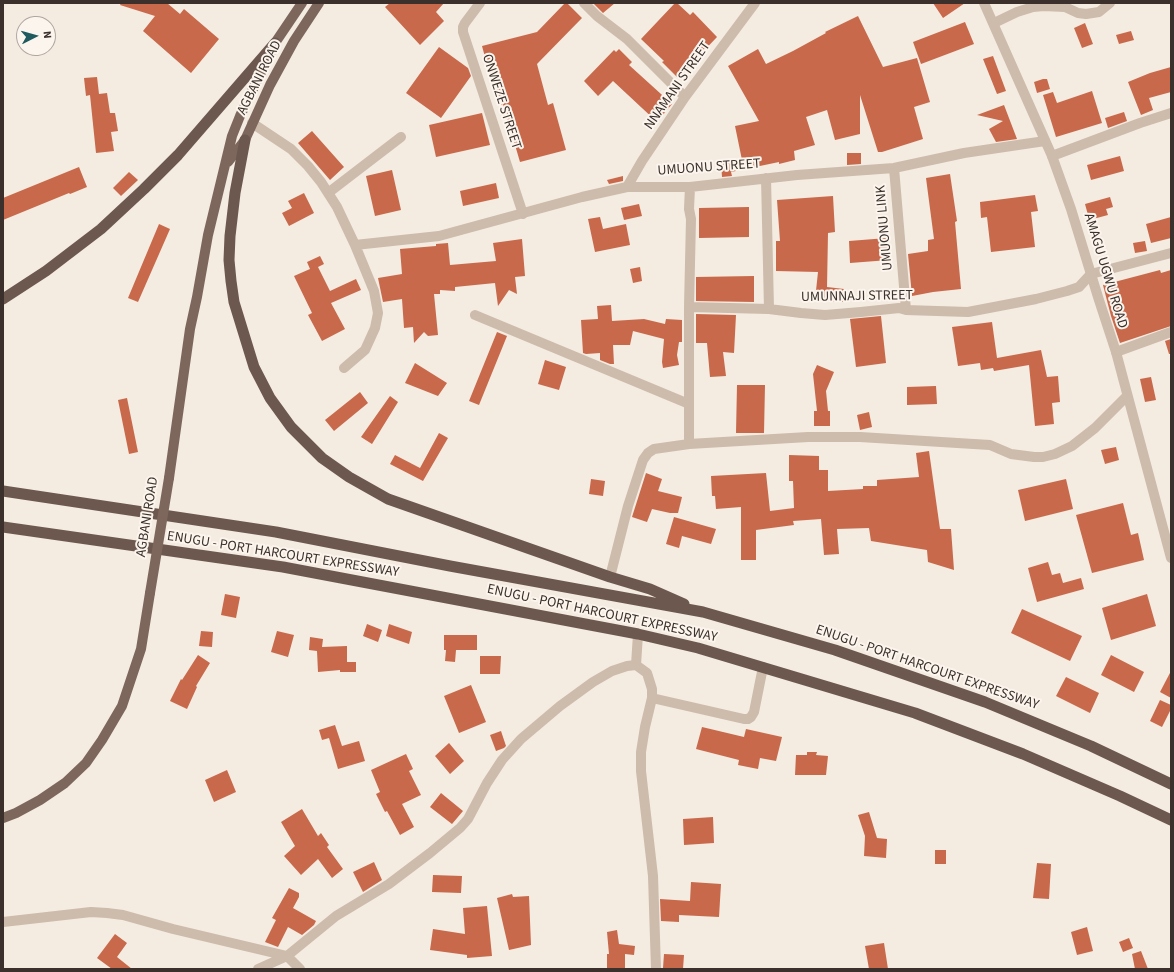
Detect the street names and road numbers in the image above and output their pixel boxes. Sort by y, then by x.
street label: AGBANI ROAD [234,38,286,118]
street label: NNAMANI STREET [641,39,715,133]
street label: ONWEZE STREET [478,52,524,152]
street label: UMUONU STREET [657,156,761,180]
street label: UMUONU LINK [873,184,897,272]
street label: AMAGU UGWU ROAD [1079,211,1131,331]
street label: UMUNNAJI STREET [801,288,913,306]
street label: AGBANI ROAD [133,476,163,558]
street label: ENUGU - PORT HARCOURT EXPRESSWAY [166,528,400,582]
street label: ENUGU - PORT HARCOURT EXPRESSWAY [485,581,719,647]
street label: ENUGU - PORT HARCOURT EXPRESSWAY [813,622,1041,714]

